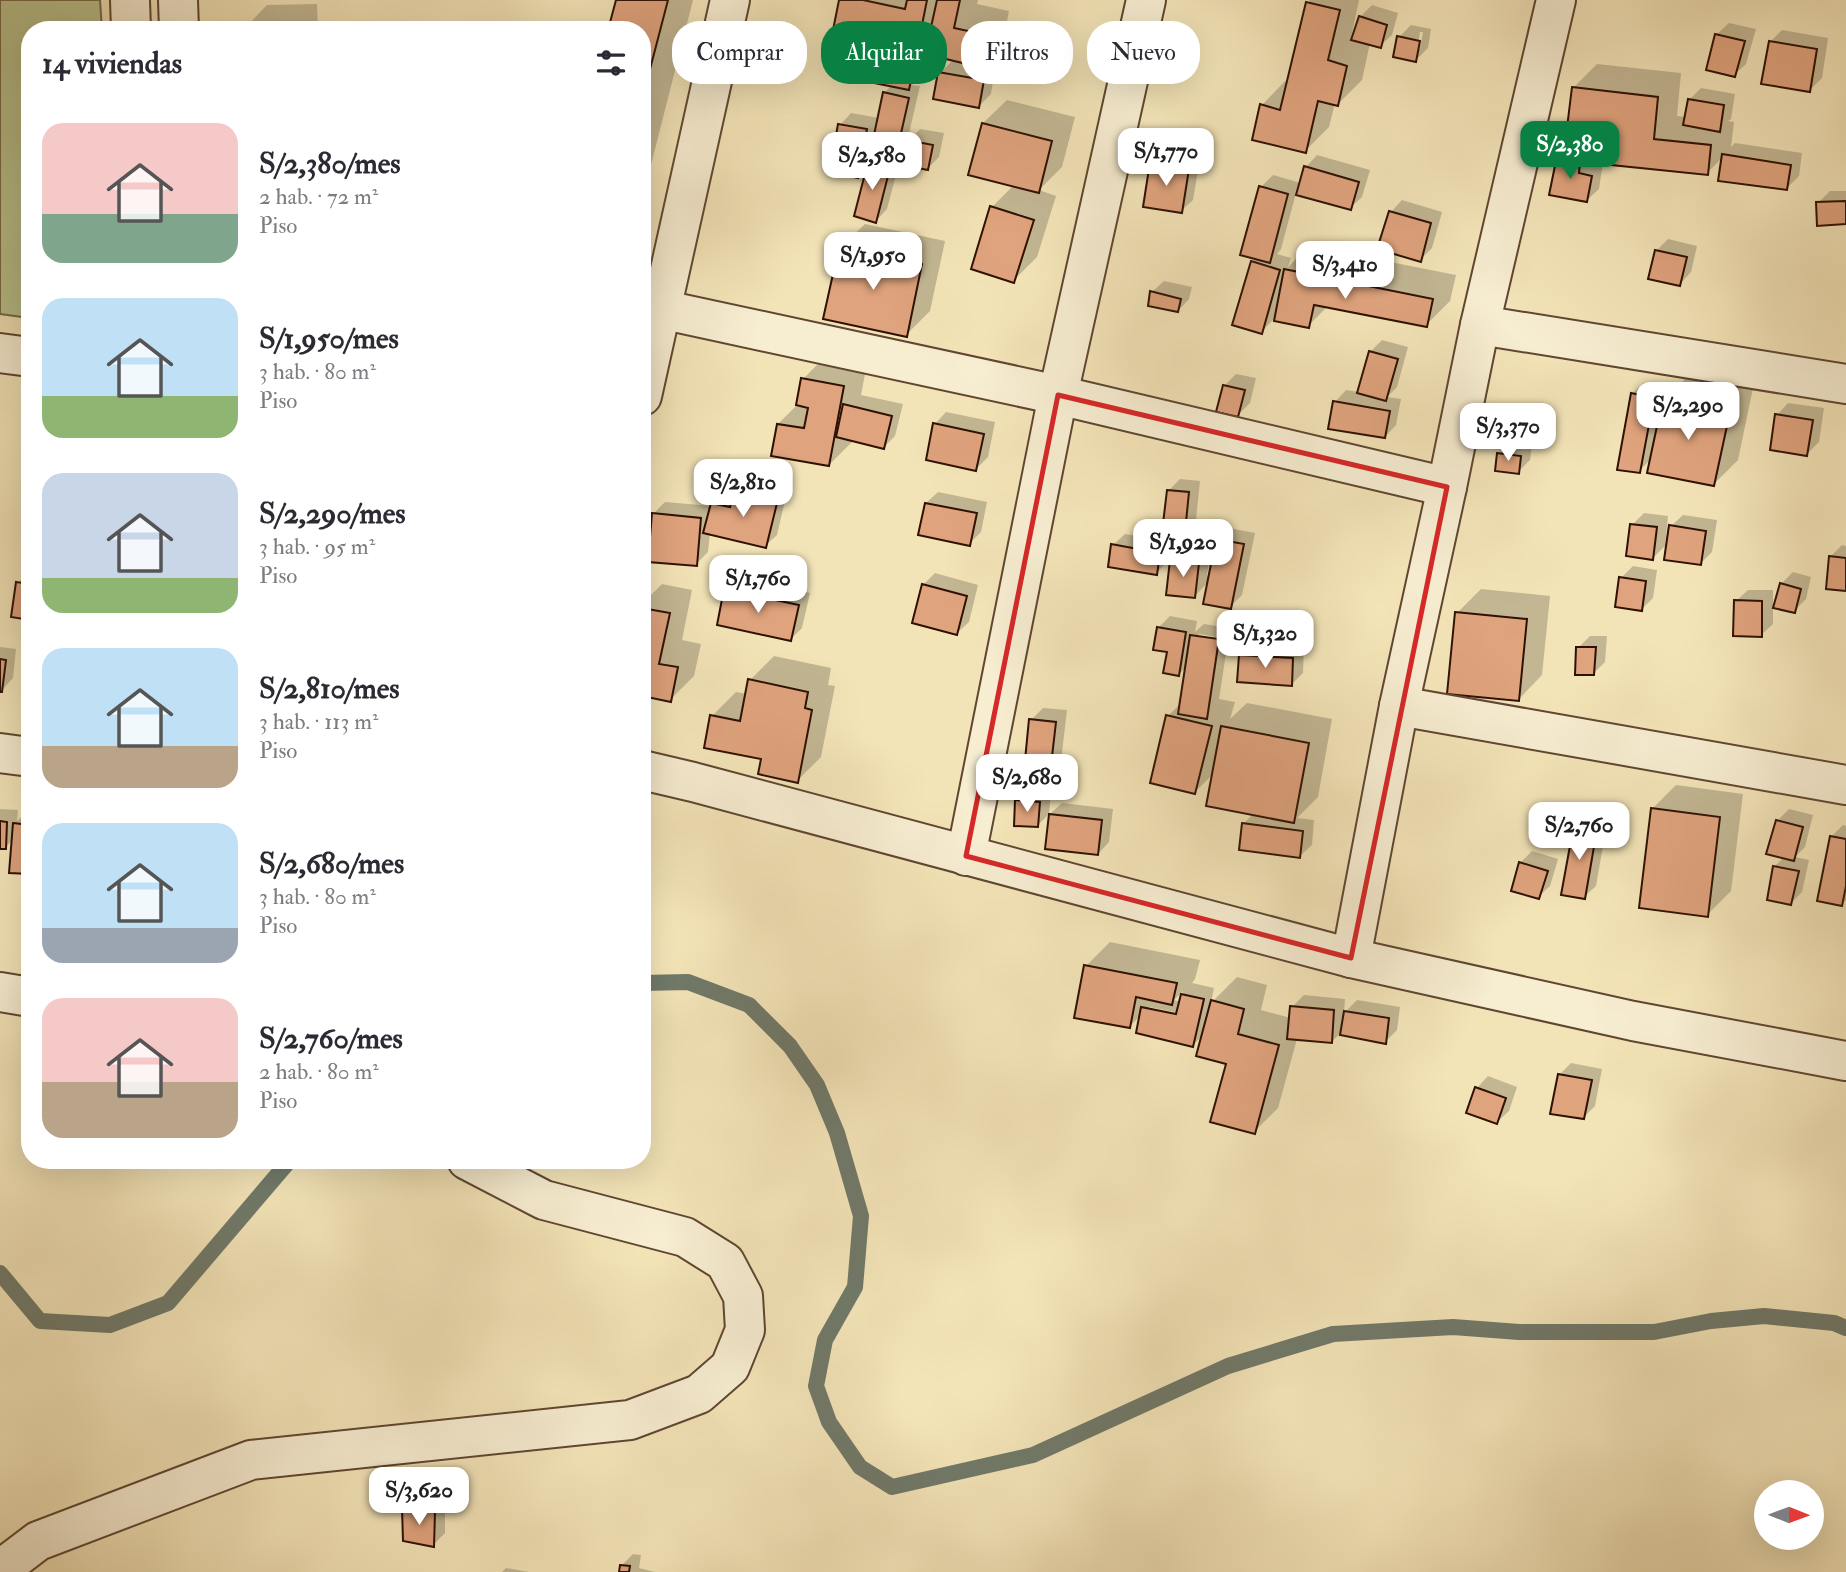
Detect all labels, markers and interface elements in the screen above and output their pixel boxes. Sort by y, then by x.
chip: Comprar [672,21,807,84]
chip: Alquilar [821,21,947,84]
chip: Filtros [961,21,1073,84]
chip: Nuevo [1087,21,1200,84]
icon: filters [592,44,630,82]
text: 14 viviendas [42,45,182,82]
pin: S/2,380 [1505,122,1635,181]
pin: S/1,770 [1101,128,1231,188]
text: S/2,380 [1536,129,1604,158]
pin: S/2,580 [807,132,937,192]
text: S/1,770 [1134,136,1198,165]
text: S/2,580 [838,140,906,169]
text: S/2,380/mes [259,145,401,182]
icon: home [98,151,182,235]
text: 2 hab. · 72 m² [259,182,378,211]
text: Piso [259,211,297,240]
pin: S/1,950 [808,232,938,292]
text: S/1,950 [840,240,906,269]
pin: S/3,410 [1280,242,1410,301]
text: S/3,410 [1312,249,1378,278]
text: S/1,950/mes [259,320,399,357]
icon: home [98,326,182,410]
text: 3 hab. · 80 m² [259,357,376,386]
pin: S/2,290 [1623,382,1753,442]
text: Piso [259,386,297,415]
text: S/2,290 [1652,390,1724,419]
pin: S/3,370 [1443,404,1573,463]
text: S/3,370 [1476,411,1540,440]
pin: S/2,810 [678,460,808,519]
text: S/2,810 [710,467,776,496]
text: S/2,290/mes [259,495,406,532]
icon: home [98,501,182,585]
pin: S/1,920 [1118,520,1248,579]
text: S/1,920 [1149,527,1217,556]
text: 3 hab. · 95 m² [259,532,375,561]
pin: S/1,760 [693,556,823,615]
text: Piso [259,561,297,590]
text: S/1,760 [725,563,791,592]
pin: S/1,320 [1200,610,1330,670]
text: S/1,320 [1233,618,1297,647]
text: S/2,810/mes [259,670,400,707]
icon: home [98,676,182,760]
text: 3 hab. · 113 m² [259,707,379,736]
text: Piso [259,736,297,765]
pin: S/2,680 [962,754,1092,814]
text: S/2,680 [992,762,1062,791]
pin: S/2,760 [1514,802,1644,862]
text: S/2,760 [1545,810,1613,839]
text: S/2,680/mes [259,845,404,882]
icon: home [98,851,182,935]
text: 3 hab. · 80 m² [259,882,376,911]
text: Piso [259,911,297,940]
text: S/2,760/mes [259,1020,403,1057]
icon: home [98,1026,182,1110]
text: 2 hab. · 80 m² [259,1057,379,1086]
text: Piso [259,1086,297,1115]
pin: S/3,620 [354,1468,484,1527]
text: S/3,620 [385,1475,453,1504]
north arrow [1754,1480,1824,1550]
map controls [1754,1480,1824,1550]

